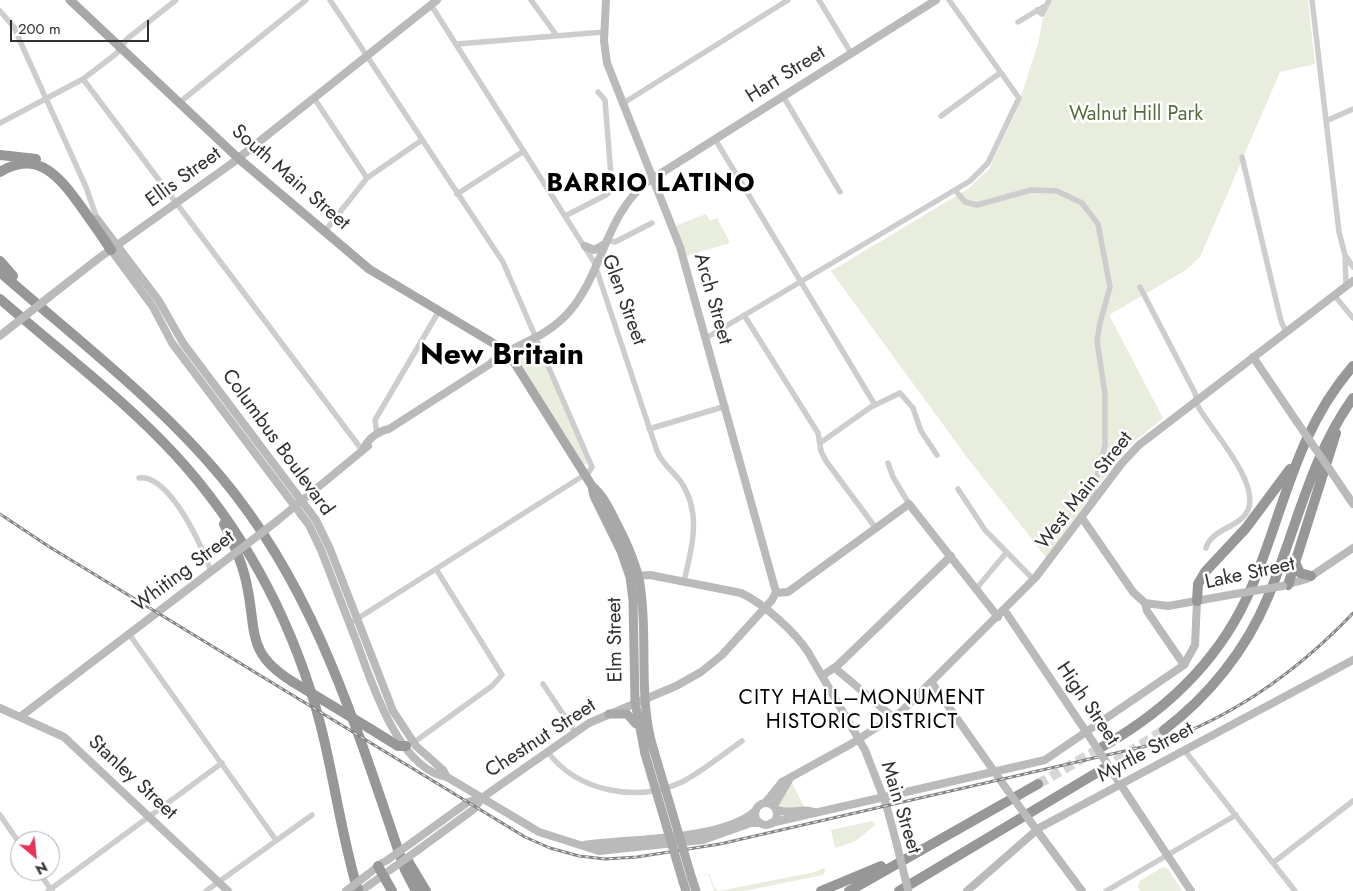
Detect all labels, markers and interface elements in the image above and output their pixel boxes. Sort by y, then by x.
scale bar [12,10,151,42]
text: 200 m [18,18,61,40]
street label: Hart Street [742,41,830,109]
park label: Walnut Hill Park [1069,103,1203,127]
street label: South Main Street [226,120,354,236]
street label: Ellis Street [142,143,226,213]
district label: BARRIO LATINO [545,170,757,200]
street label: Glen Street [596,251,650,349]
street label: Arch Street [688,251,736,347]
district label: New Britain [420,339,584,375]
street label: Columbus Boulevard [216,365,338,521]
street label: West Main Street [1032,427,1138,555]
street label: Whiting Street [128,526,240,618]
street label: Lake Street [1203,553,1297,595]
street label: Elm Street [603,597,629,683]
street label: High Street [1050,658,1124,750]
district label: CITY HALL–MONUMENT HISTORIC DISTRICT [736,686,988,736]
street label: Chestnut Street [481,694,601,784]
street label: Myrtle Street [1094,718,1198,788]
street label: Stanley Street [82,731,182,825]
street label: Main Street [875,759,925,857]
north arrow [10,831,60,881]
text: N [32,857,51,880]

